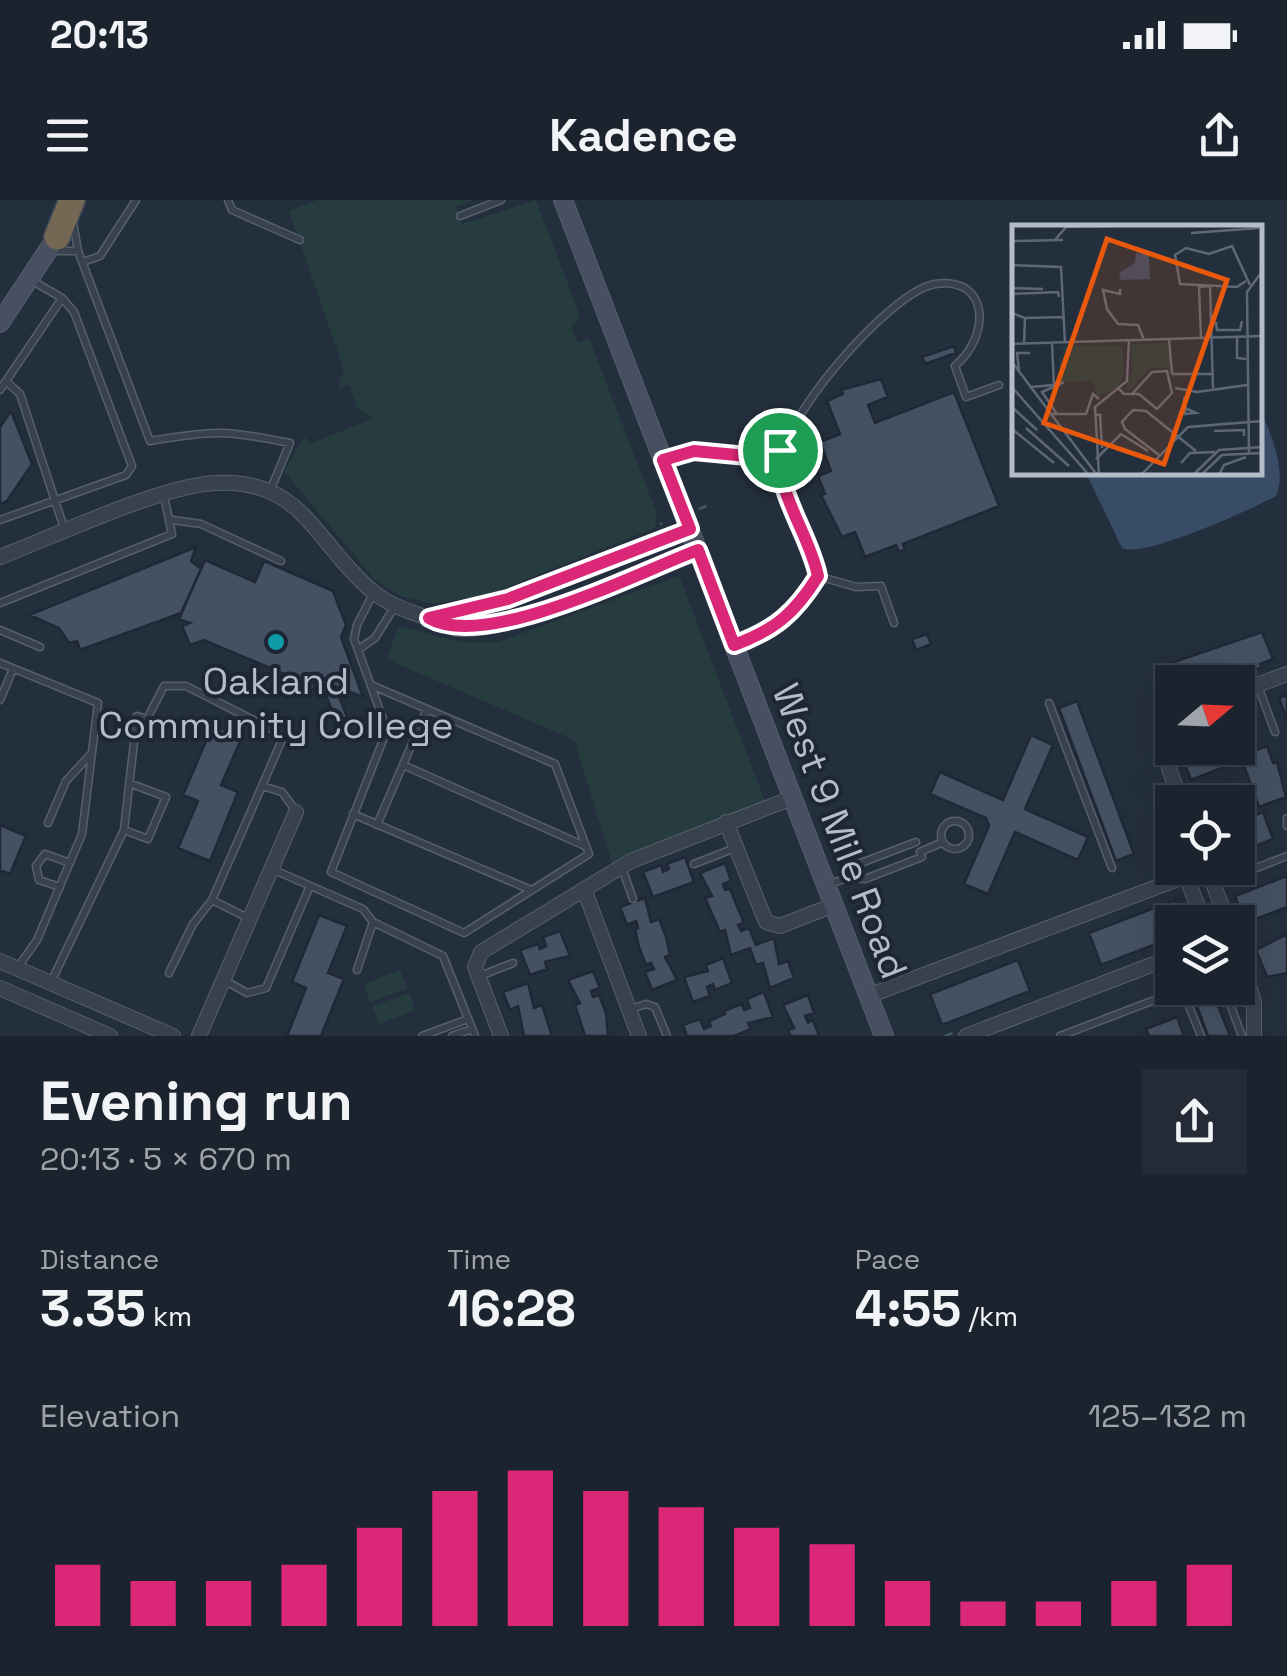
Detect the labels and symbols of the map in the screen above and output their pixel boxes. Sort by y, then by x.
inset map [1012,225,1262,475]
pin [738,408,823,493]
marker: Oakland Community College [265,631,287,653]
place label: Oakland Community College [98,657,454,749]
north arrow [1155,665,1255,765]
street label: West 9 Mile Road [762,677,918,985]

